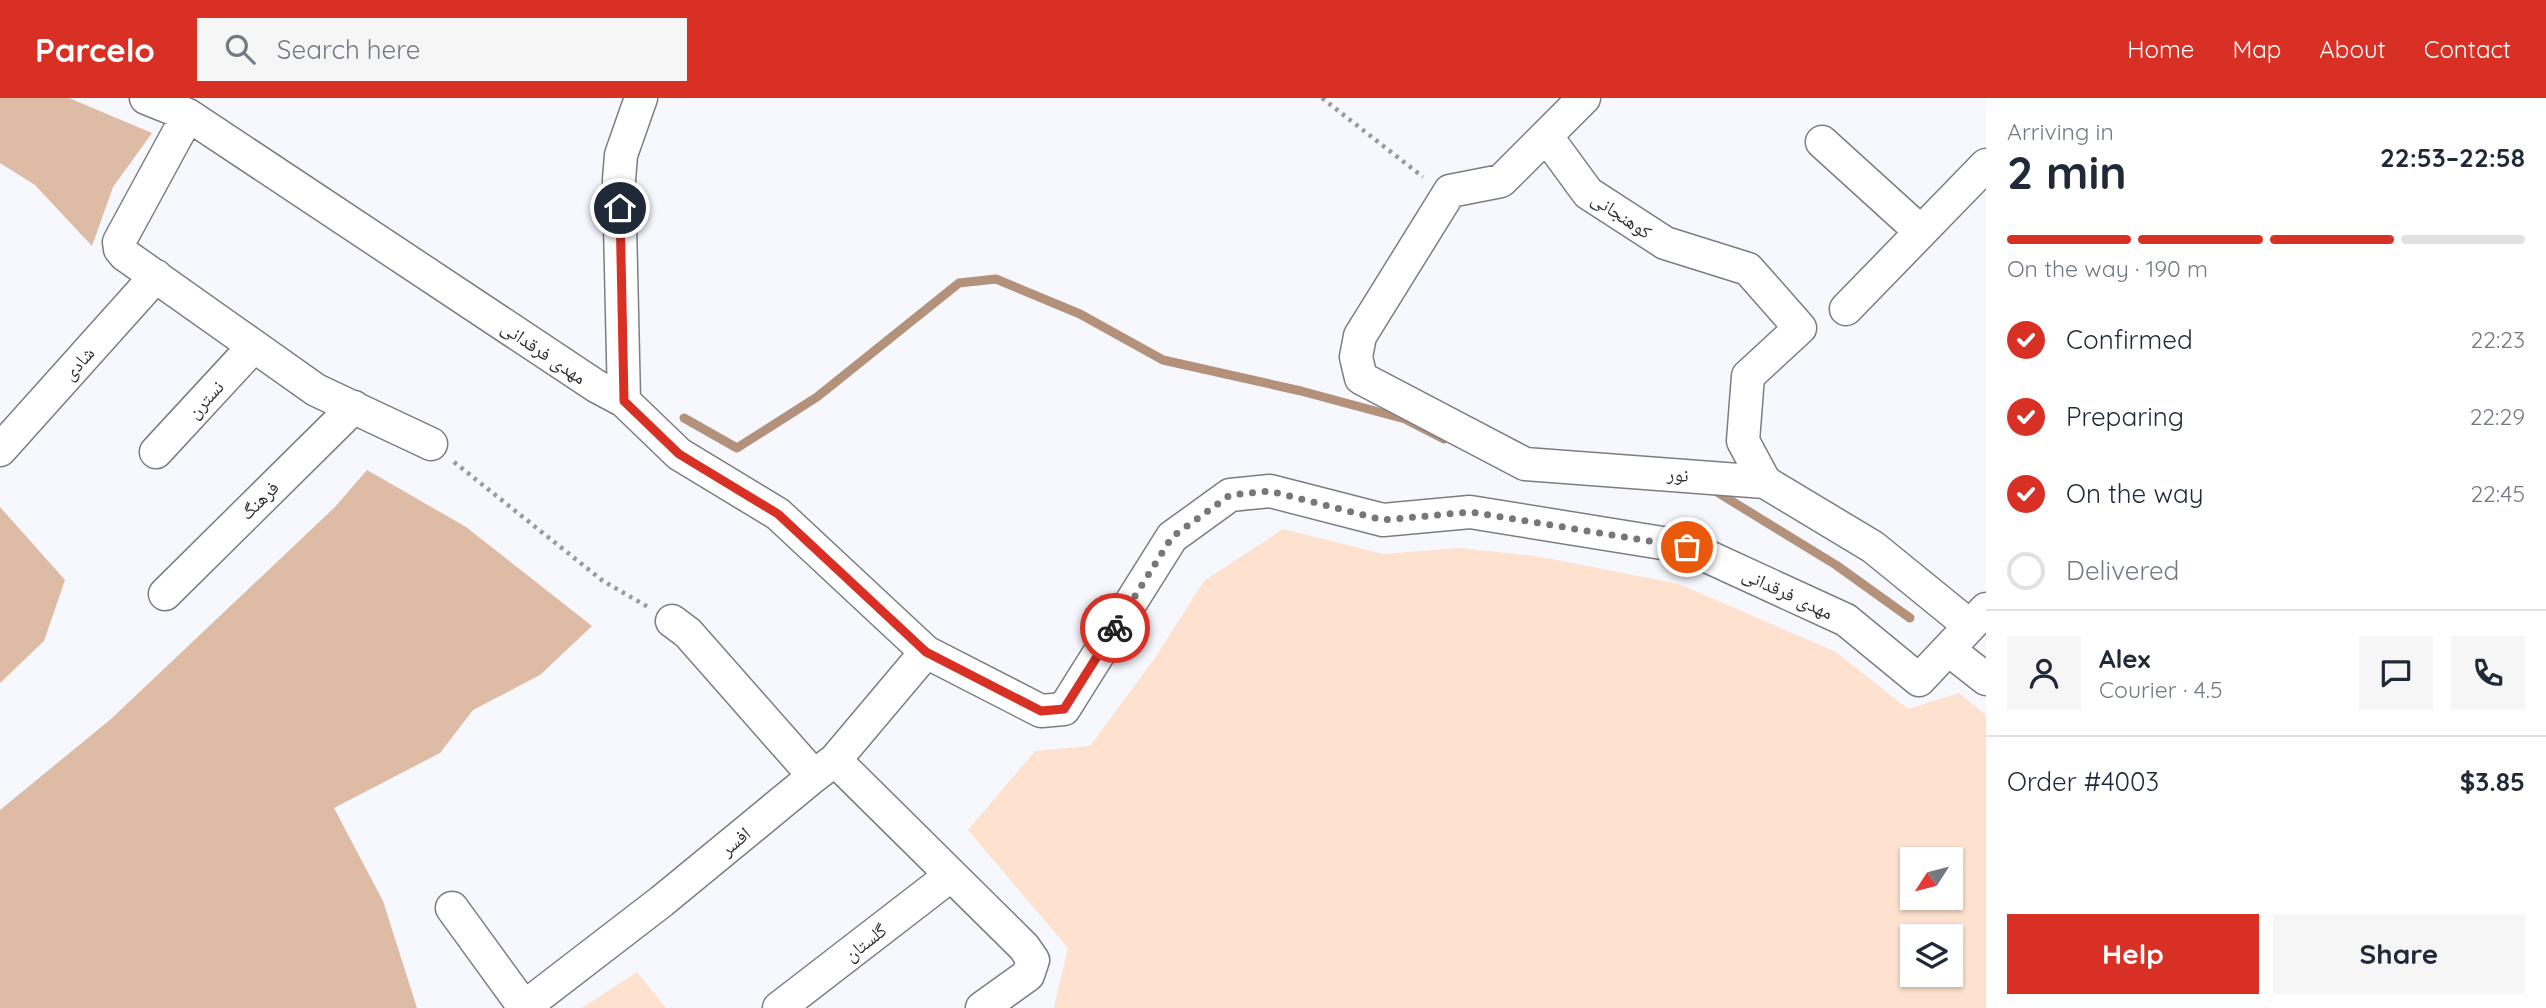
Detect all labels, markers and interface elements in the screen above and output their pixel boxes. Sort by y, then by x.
search box [197,18,687,81]
text: Parcelo [35,29,155,70]
icon: search [221,30,259,68]
text: Search here [277,33,420,66]
text: Home [2127,34,2194,64]
text: Map [2232,34,2281,64]
text: About [2319,34,2386,64]
text: Contact [2424,34,2511,64]
text: Arriving in [2007,117,2114,146]
text: 22:53–22:58 [2380,141,2525,174]
text: 2 min [2007,143,2127,201]
pin [590,178,650,238]
street label: کوهنجانی [1587,186,1657,244]
icon: home [601,189,639,227]
text: On the way · 190 m [2007,254,2208,283]
street label: مهدی فرقدانی [497,315,591,389]
icon: check [2007,321,2045,359]
text: Confirmed [2066,323,2193,356]
text: 22:23 [2470,325,2525,354]
street label: شادی [57,341,99,385]
street label: نسترن [181,375,229,423]
icon: check [2007,398,2045,436]
text: Preparing [2066,400,2184,433]
text: 22:29 [2470,402,2525,431]
street label: نور [1665,461,1690,487]
street label: فرهنگ [234,475,284,525]
icon: check [2007,475,2045,513]
text: On the way [2066,477,2204,510]
text: 22:45 [2470,479,2525,508]
pin [1657,517,1717,577]
icon: bag [1668,528,1706,566]
text: Delivered [2066,554,2179,587]
street label: مهدی فرقدانی [1739,562,1837,624]
courier [1080,593,1150,663]
icon: bike [1096,609,1134,647]
button: person [2007,636,2081,710]
button: chat [2359,636,2433,710]
button: phone [2451,636,2525,710]
text: Alex [2099,642,2150,675]
text: Courier · 4.5 [2099,675,2223,704]
text: Order #4003 [2007,765,2159,798]
text: $3.85 [2460,765,2525,798]
street label: افسر [714,821,755,861]
north arrow [1900,847,1964,910]
map controls [1900,847,1963,987]
button: Help [2007,914,2259,994]
button: Share [2273,914,2525,994]
street label: گلستان [839,918,891,966]
button: layers [1900,924,1963,987]

